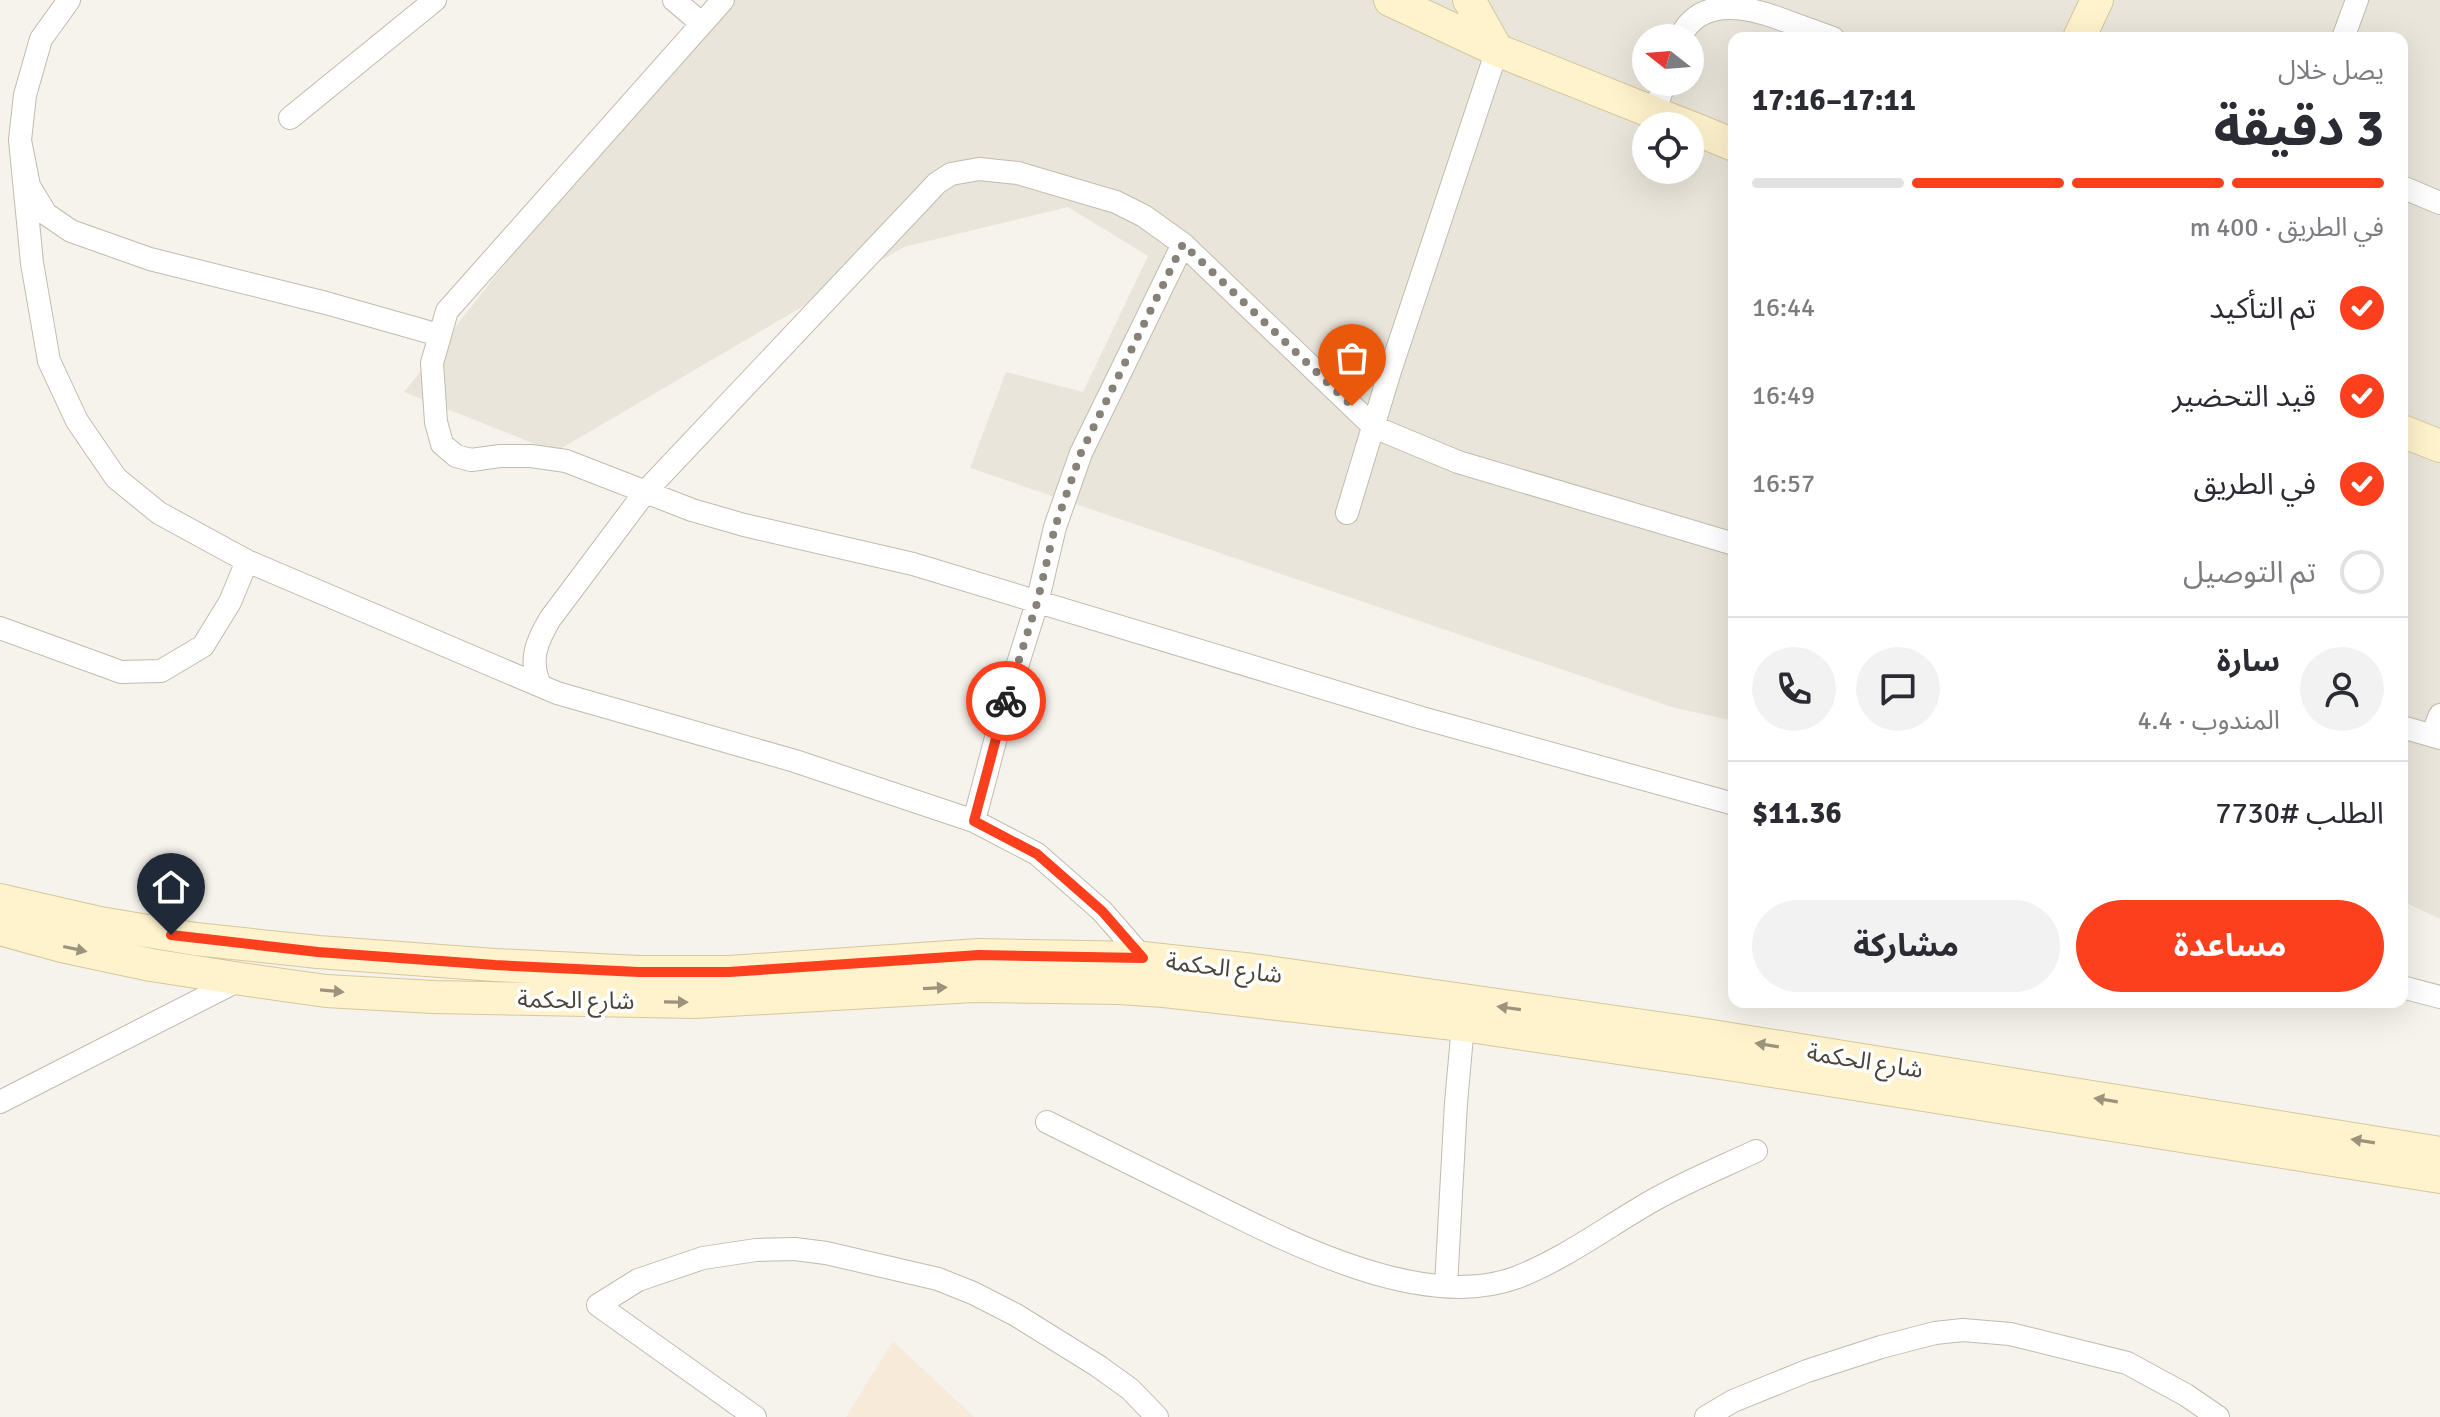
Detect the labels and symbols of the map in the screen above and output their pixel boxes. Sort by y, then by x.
north arrow [1632,24,1704,96]
pin [1318,324,1386,406]
courier [966,661,1046,741]
pin [137,853,205,935]
one-way arrow [63,943,88,956]
street label: شارع الحكمة [1164,946,1284,992]
one-way arrow [923,981,948,994]
street label: شارع الحكمة [517,984,635,1018]
one-way arrow [320,985,345,998]
one-way arrow [664,996,689,1008]
one-way arrow [1496,1001,1521,1014]
street label: شارع الحكمة [1805,1037,1925,1087]
one-way arrow [1754,1038,1779,1051]
one-way arrow [2093,1093,2118,1106]
one-way arrow [2350,1134,2375,1146]

